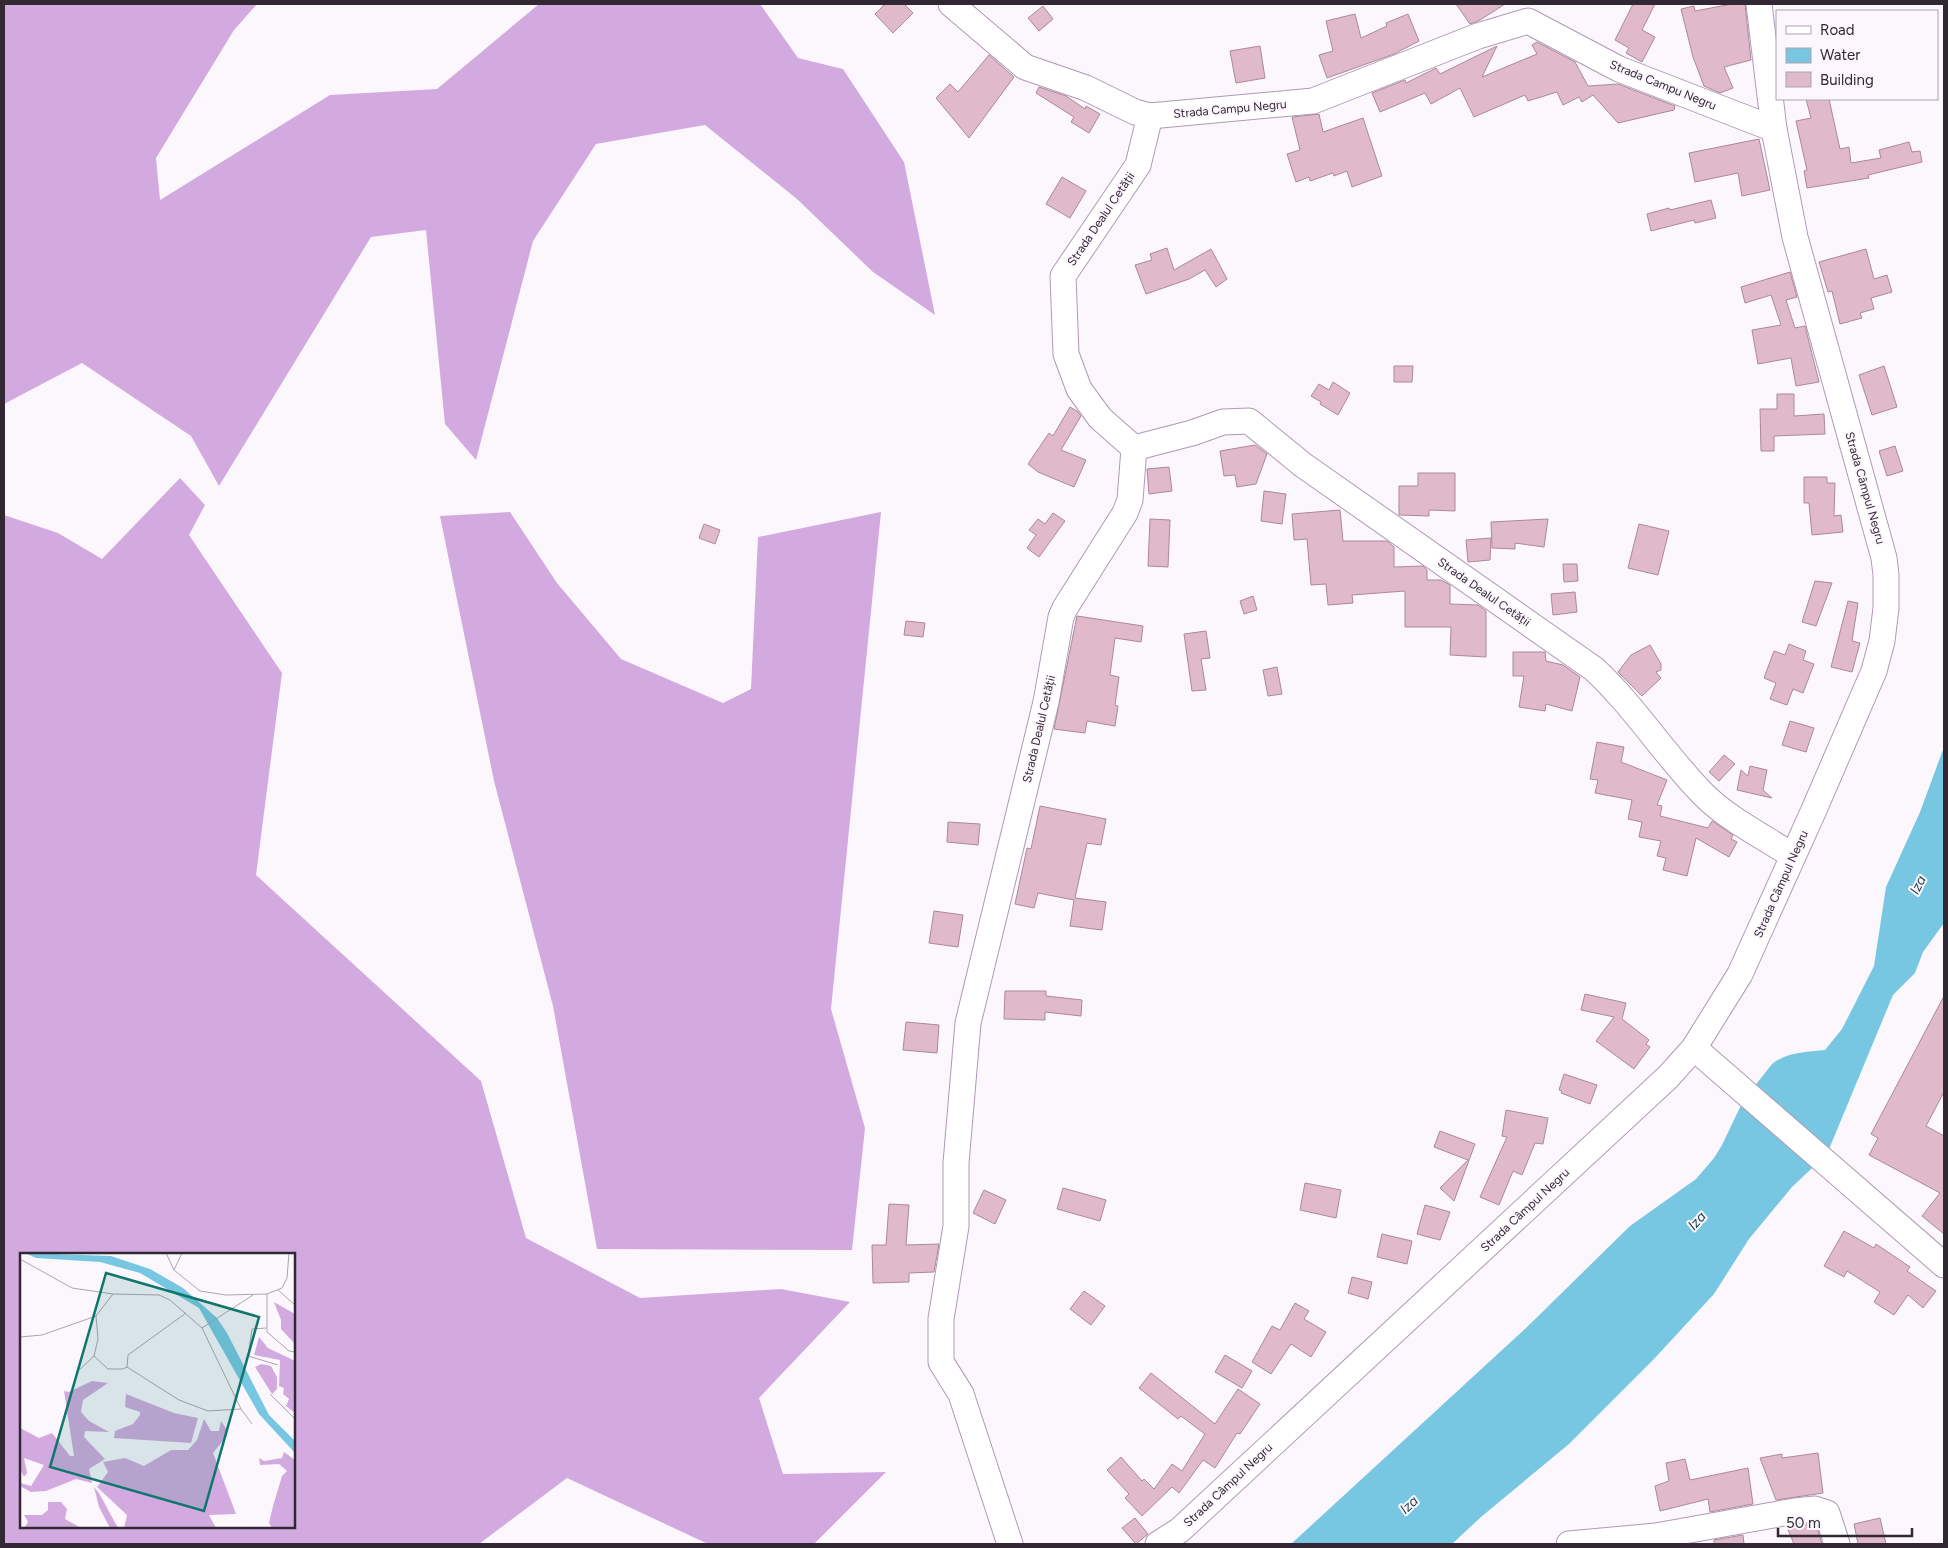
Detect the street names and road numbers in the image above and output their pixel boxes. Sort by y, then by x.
street label: Strada Campu Negru [1608,57,1718,113]
street label: Strada Campu Negru [1173,97,1287,121]
street label: Strada Dealul Cetății [1064,169,1138,269]
street label: Strada Câmpul Negru [1842,430,1888,546]
street label: Strada Dealul Cetății [1435,555,1533,629]
street label: Strada Dealul Cetății [1020,674,1058,784]
street label: Strada Câmpul Negru [1751,828,1811,940]
street label: Strada Câmpul Negru [1478,1165,1572,1255]
street label: Strada Câmpul Negru [1181,1440,1275,1530]

